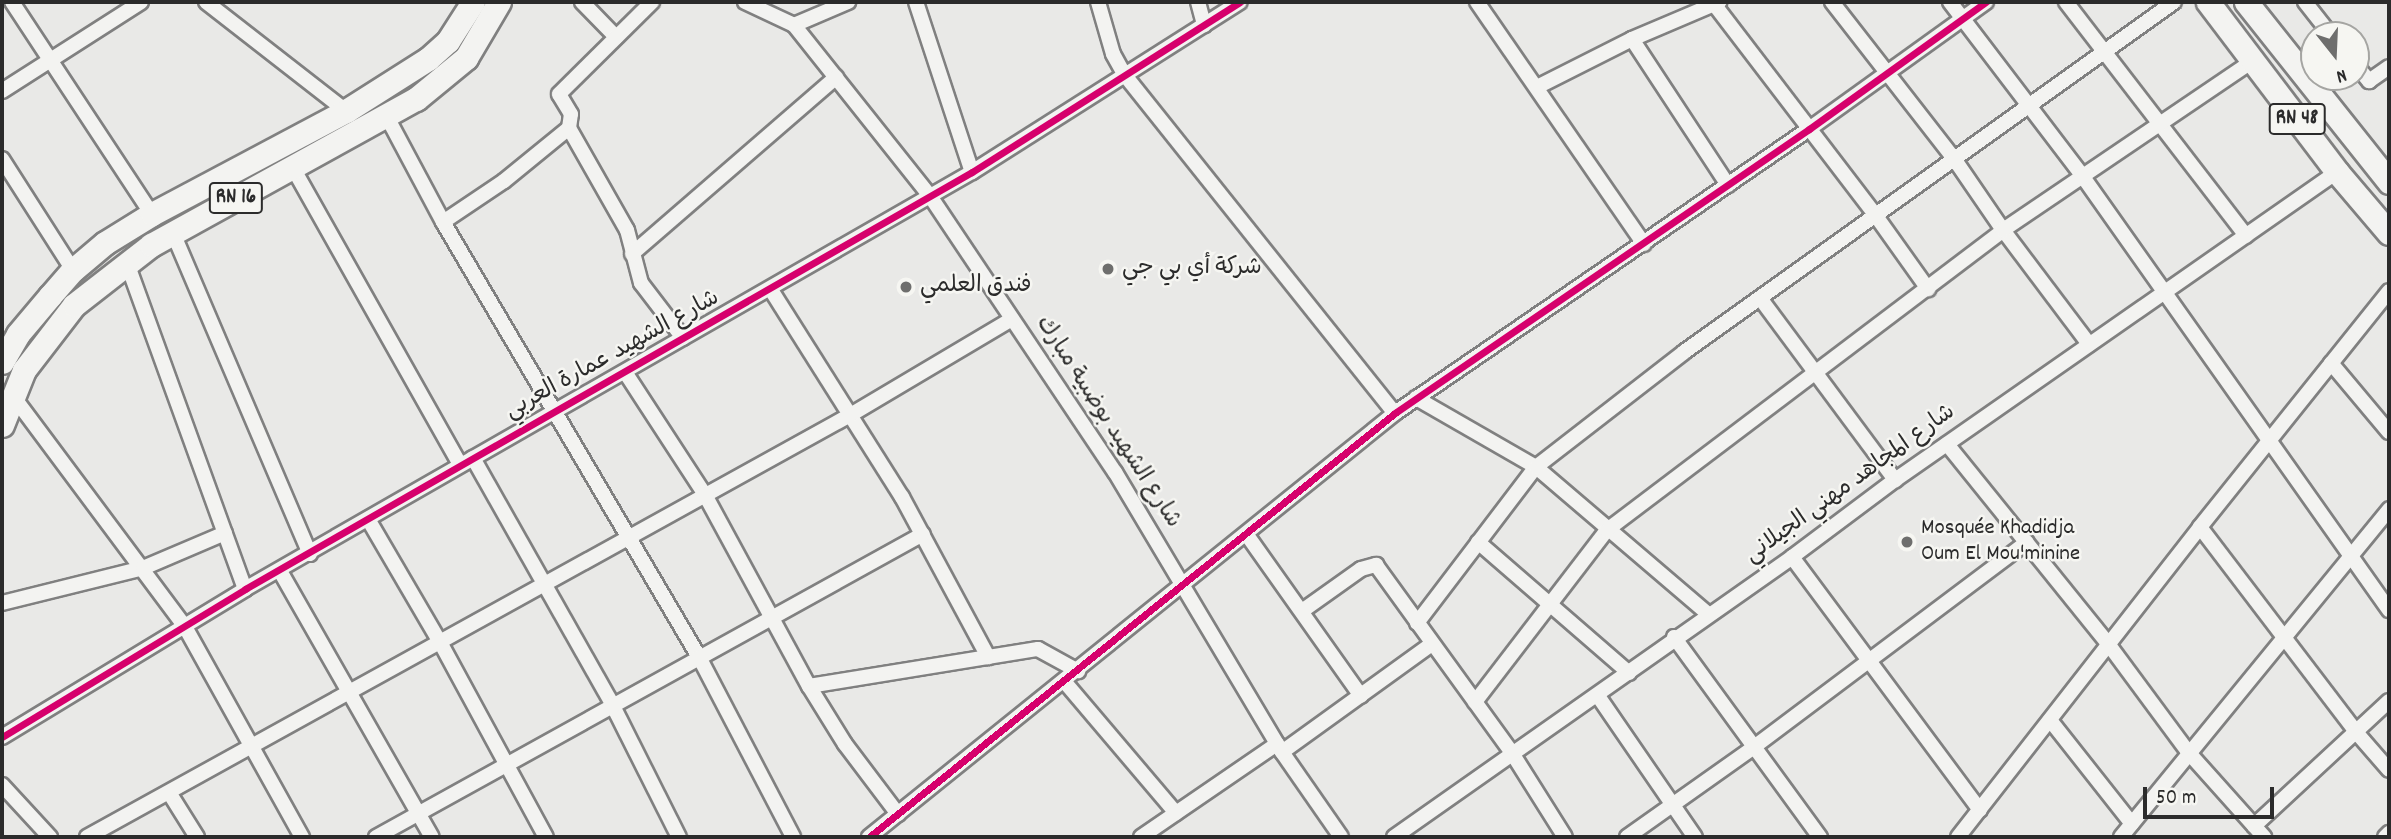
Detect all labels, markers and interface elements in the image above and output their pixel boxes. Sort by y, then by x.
north arrow [2300,21,2370,91]
text: N [2332,60,2350,89]
road number: RN 48 [2267,102,2327,136]
road number: RN 16 [208,180,264,216]
place label: شركة أي بي جي [1122,255,1262,283]
marker: شركة أي بي جي [1100,261,1116,277]
place label: فندق العلمي [920,273,1032,301]
marker: فندق العلمي [898,279,914,295]
street label: شارع الشهيد عمارة العربي [501,286,725,426]
street label: شارع الشهيد بوضبية مبارك [1028,312,1186,534]
street label: شارع المجاهد مهني الجيلاني [1741,399,1961,571]
place label: Mosquée Khadidja Oum El Mou'minine [1921,515,2080,569]
marker: Mosquée Khadidja Oum El Mou'minine [1899,534,1915,550]
scale bar [2146,772,2277,816]
text: 50 m [2156,784,2196,814]

